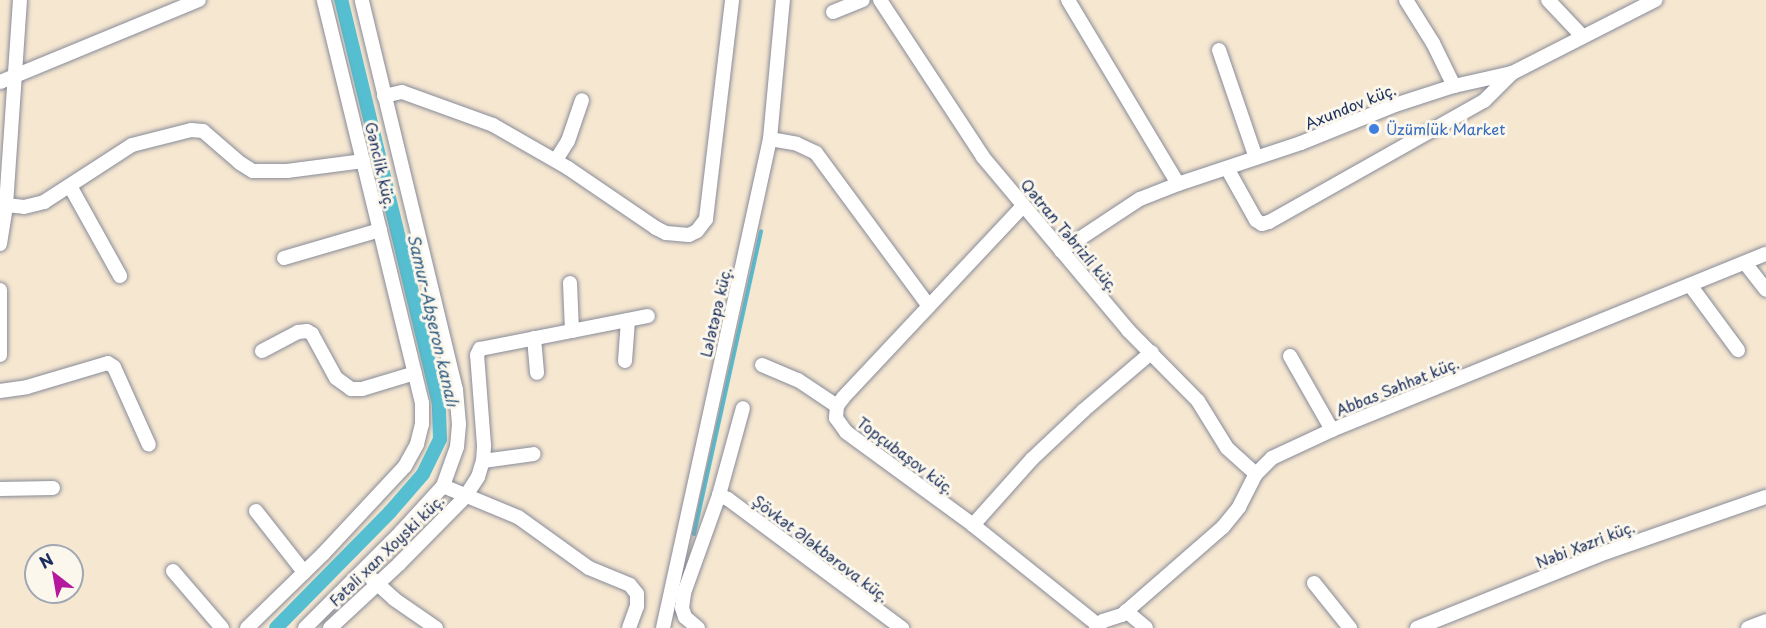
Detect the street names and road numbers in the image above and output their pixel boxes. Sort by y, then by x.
street label: Axundov küç. [1302,79,1398,133]
street label: Gənclik küç. [362,120,400,210]
street label: Qətran Təbrizli küç. [1017,175,1123,295]
street label: Lələtəpə küç. [696,265,734,359]
street label: Abbas Səhhət küç. [1332,353,1462,419]
street label: Topçubaşov küç. [854,413,958,497]
street label: Fətəli xan Xoyski küç. [324,490,448,610]
street label: Şövkət Ələkbərova küç. [748,490,894,606]
street label: Nəbi Xəzri küç. [1532,516,1638,572]

